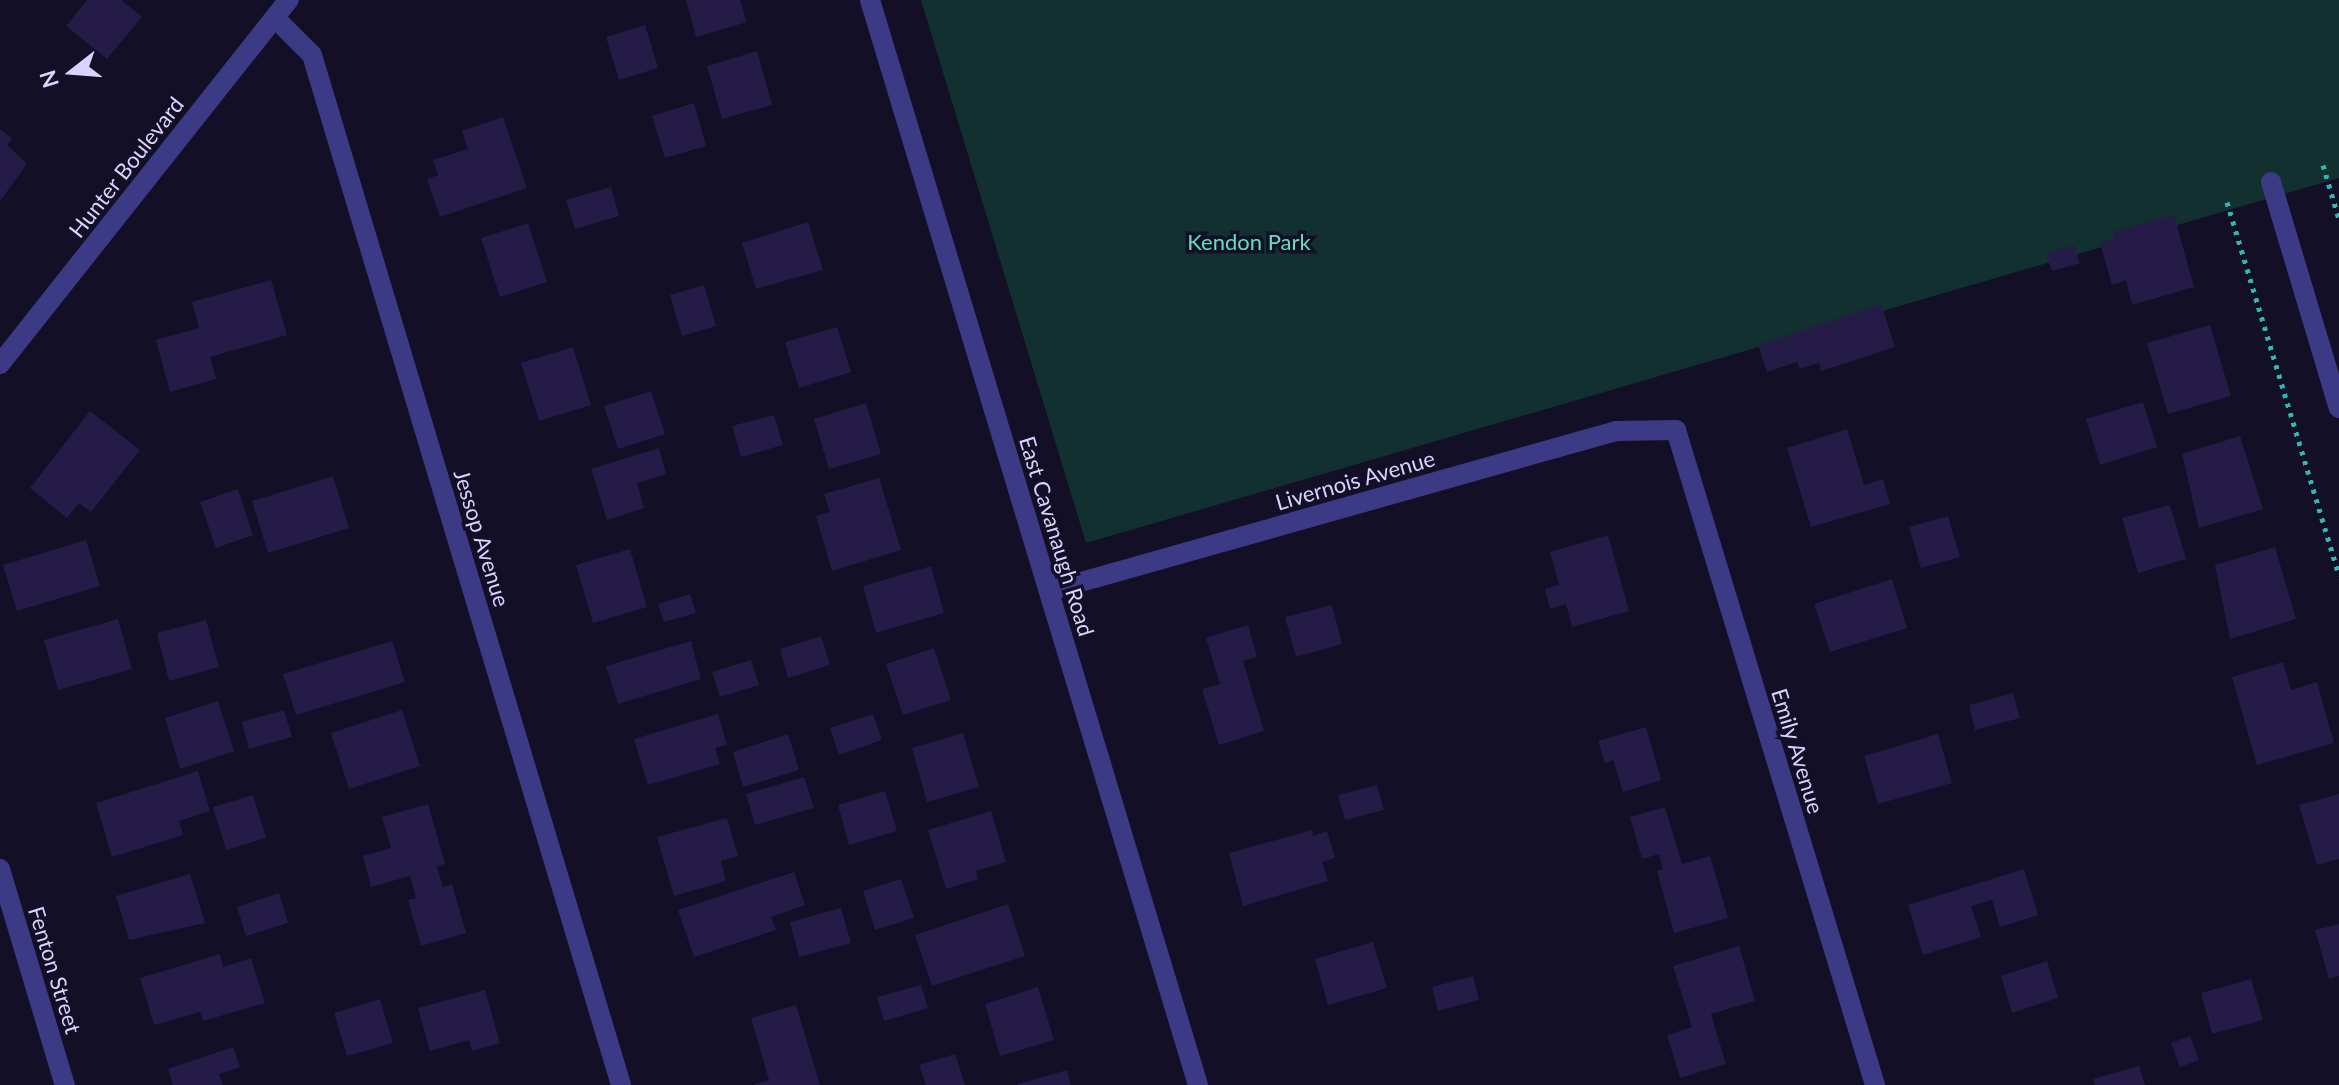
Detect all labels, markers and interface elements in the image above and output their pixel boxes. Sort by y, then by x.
north arrow [32,32,112,112]
text: N [33,67,64,91]
street label: Hunter Boulevard [63,91,189,243]
park label: Kendon Park [1187,229,1311,255]
street label: East Cavanaugh Road [1014,433,1100,639]
street label: Livernois Avenue [1272,445,1438,515]
street label: Jessop Avenue [448,466,516,610]
street label: Emily Avenue [1766,685,1830,817]
street label: Fenton Street [23,903,87,1037]

